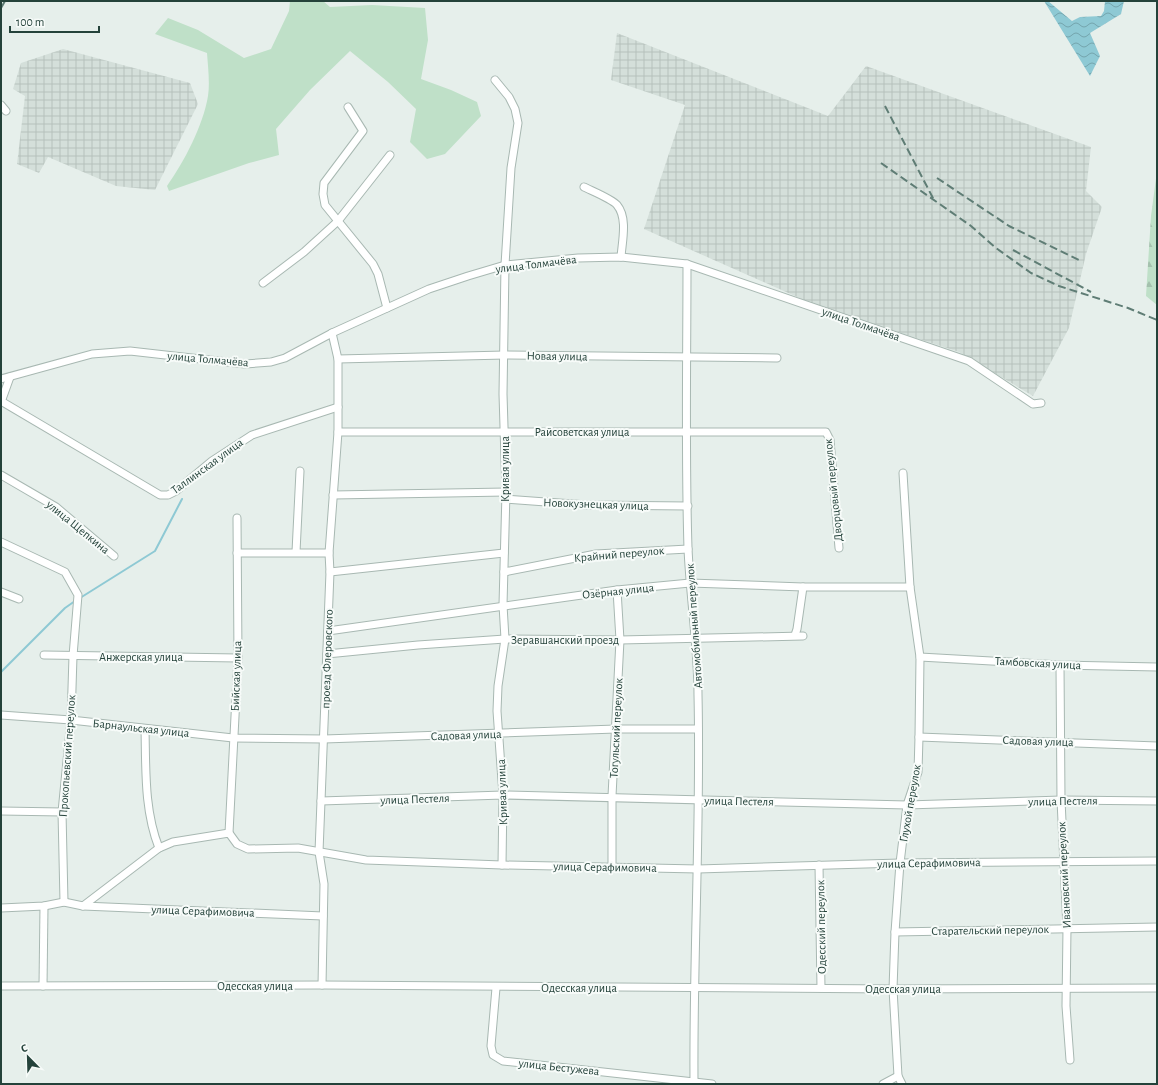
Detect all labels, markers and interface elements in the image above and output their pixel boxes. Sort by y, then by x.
scale bar [10,8,99,34]
text: 100 m [16,16,44,28]
street label: улица Толмачёва [494,253,578,276]
street label: улица Толмачёва [819,305,902,344]
street label: улица Толмачёва [166,349,250,370]
street label: Новая улица [526,349,588,364]
street label: Райсоветская улица [534,426,630,439]
street label: Кривая улица [499,435,512,502]
street label: Таллинская улица [169,436,246,497]
street label: Дворцовый переулок [822,437,845,542]
street label: Новокузнецкая улица [543,496,649,513]
street label: улица Щепкина [43,497,112,557]
street label: Крайний переулок [573,544,665,565]
street label: Автомобильный переулок [684,563,705,689]
street label: Озёрная улица [581,581,655,602]
street label: проезд Флеровского [319,609,335,709]
street label: Зеравшанский проезд [511,634,619,646]
street label: Бийская улица [229,640,244,712]
street label: Анжерская улица [99,651,184,664]
street label: Тамбовская улица [995,655,1082,672]
street label: Тогульский переулок [607,677,626,778]
street label: Прокопьевский переулок [57,694,78,818]
street label: Барнаульская улица [92,717,190,740]
street label: Садовая улица [430,728,502,743]
street label: Садовая улица [1002,734,1074,749]
street label: Кривая улица [495,758,510,825]
street label: Глухой переулок [897,763,924,843]
street label: улица Пестеля [379,792,450,807]
street label: улица Пестеля [703,794,774,809]
street label: улица Пестеля [1027,794,1098,809]
street label: Ивановский переулок [1055,821,1074,929]
street label: улица Серафимовича [876,856,981,871]
street label: улица Серафимовича [552,860,657,875]
street label: Одесский переулок [814,879,829,974]
street label: улица Серафимовича [150,903,255,920]
street label: Старательский переулок [931,923,1050,938]
street label: Одесская улица [217,980,293,993]
street label: Одесская улица [541,982,617,995]
street label: Одесская улица [865,983,941,996]
north arrow [8,1037,48,1077]
text: С [19,1042,29,1055]
street label: улица Бестужева [517,1057,601,1078]

